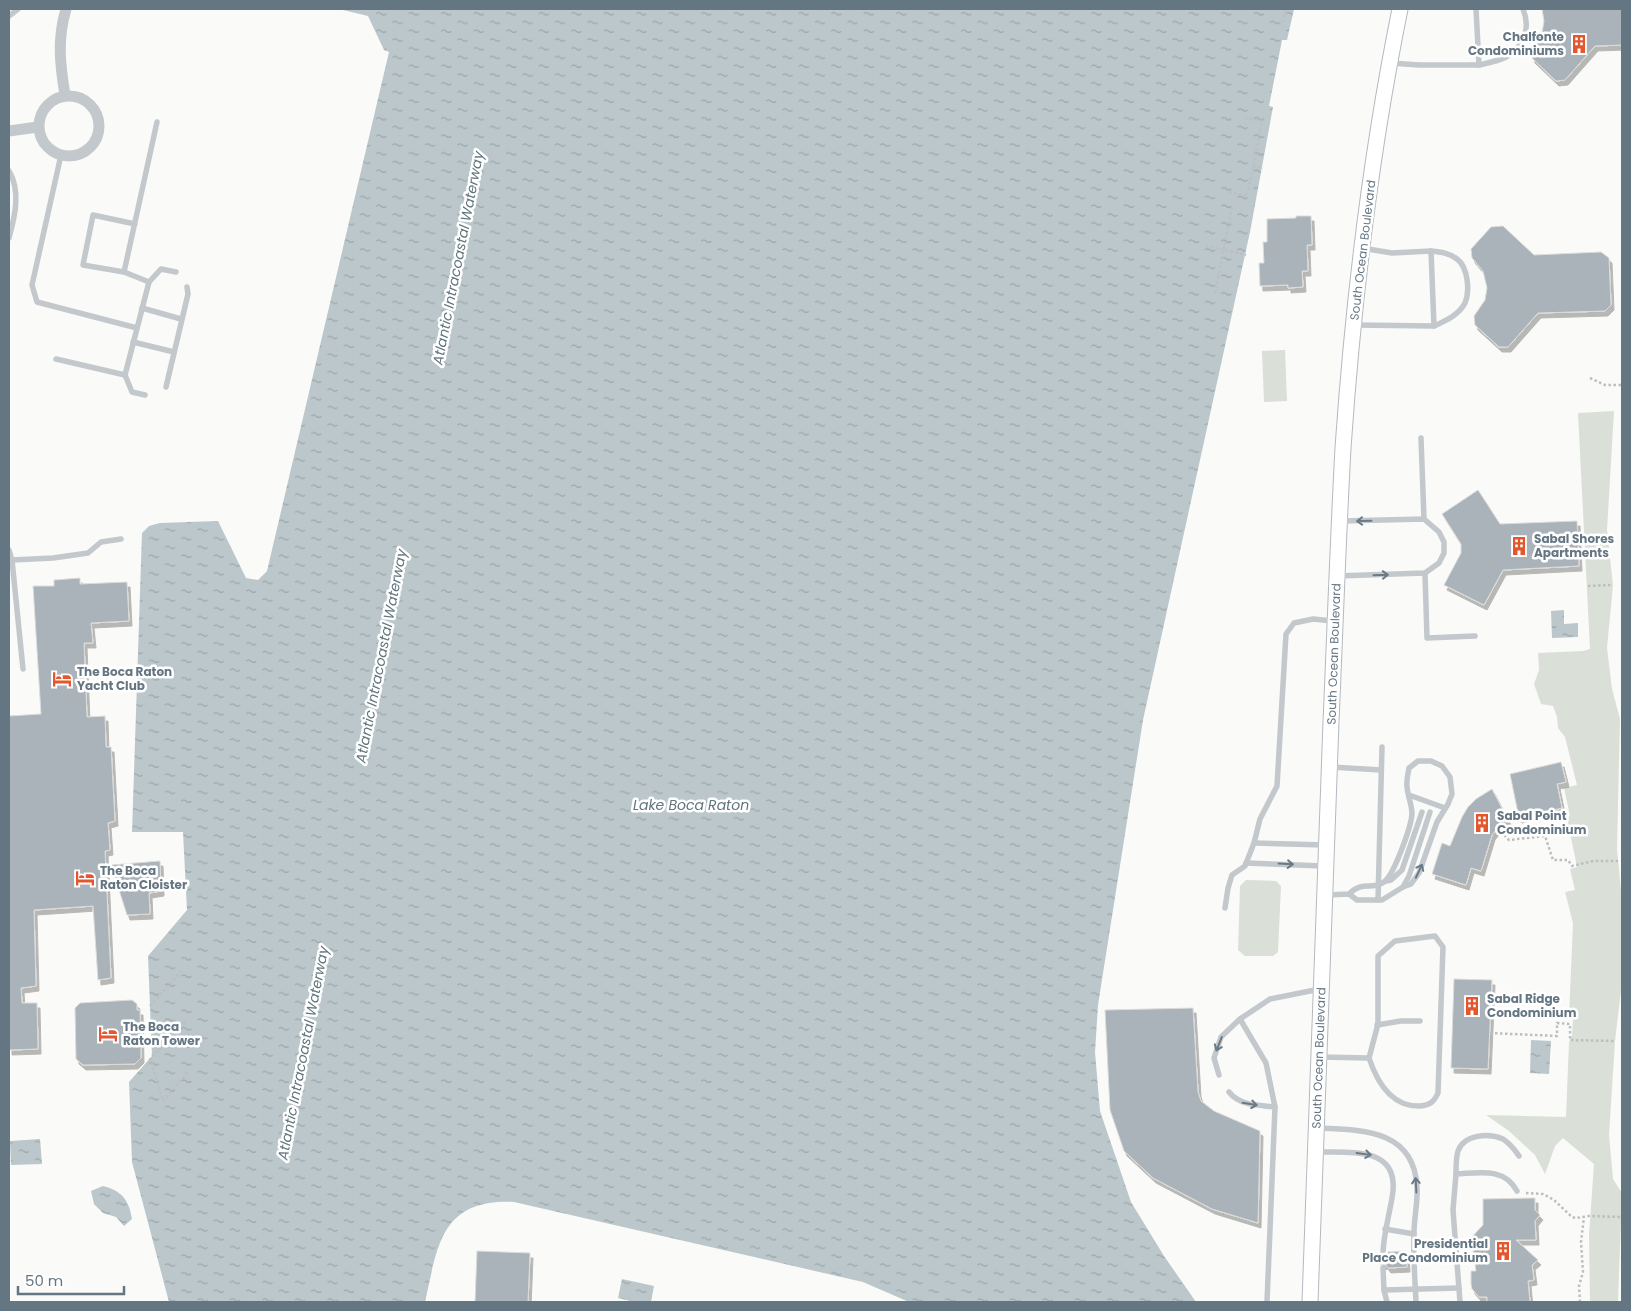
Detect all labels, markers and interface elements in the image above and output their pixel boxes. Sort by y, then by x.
place label: Chalfonte Condominiums [1468,28,1565,59]
building icon: Chalfonte Condominiums [1568,33,1590,55]
water label: Atlantic Intracoastal Waterway [427,148,489,367]
street label: South Ocean Boulevard [1345,179,1380,321]
one-way arrow [1356,516,1372,525]
place label: Sabal Shores Apartments [1534,530,1615,561]
building icon: Sabal Shores Apartments [1508,535,1530,557]
water label: Atlantic Intracoastal Waterway [350,546,412,765]
one-way arrow [1372,570,1389,580]
street label: South Ocean Boulevard [1323,583,1344,725]
place label: The Boca Raton Yacht Club [77,663,172,694]
hotel icon: The Boca Raton Yacht Club [51,668,73,690]
water label: Lake Boca Raton [633,795,749,815]
place label: Sabal Point Condominium [1497,807,1587,838]
building icon: Sabal Point Condominium [1471,812,1493,834]
one-way arrow [1278,860,1294,869]
place label: The Boca Raton Cloister [100,862,187,893]
one-way arrow [1415,864,1424,879]
hotel icon: The Boca Raton Cloister [74,867,96,889]
water label: Atlantic Intracoastal Waterway [272,943,334,1162]
street label: South Ocean Boulevard [1308,987,1329,1129]
place label: Sabal Ridge Condominium [1487,990,1577,1021]
building icon: Sabal Ridge Condominium [1461,995,1483,1017]
place label: The Boca Raton Tower [123,1018,200,1049]
hotel icon: The Boca Raton Tower [97,1023,119,1045]
one-way arrow [1214,1036,1223,1051]
one-way arrow [1242,1099,1258,1109]
one-way arrow [1356,1150,1372,1160]
one-way arrow [1412,1177,1421,1193]
place label: Presidential Place Condominium [1362,1235,1488,1266]
building icon: Presidential Place Condominium [1492,1240,1514,1262]
scale bar [18,1264,124,1296]
text: 50 m [25,1270,63,1291]

